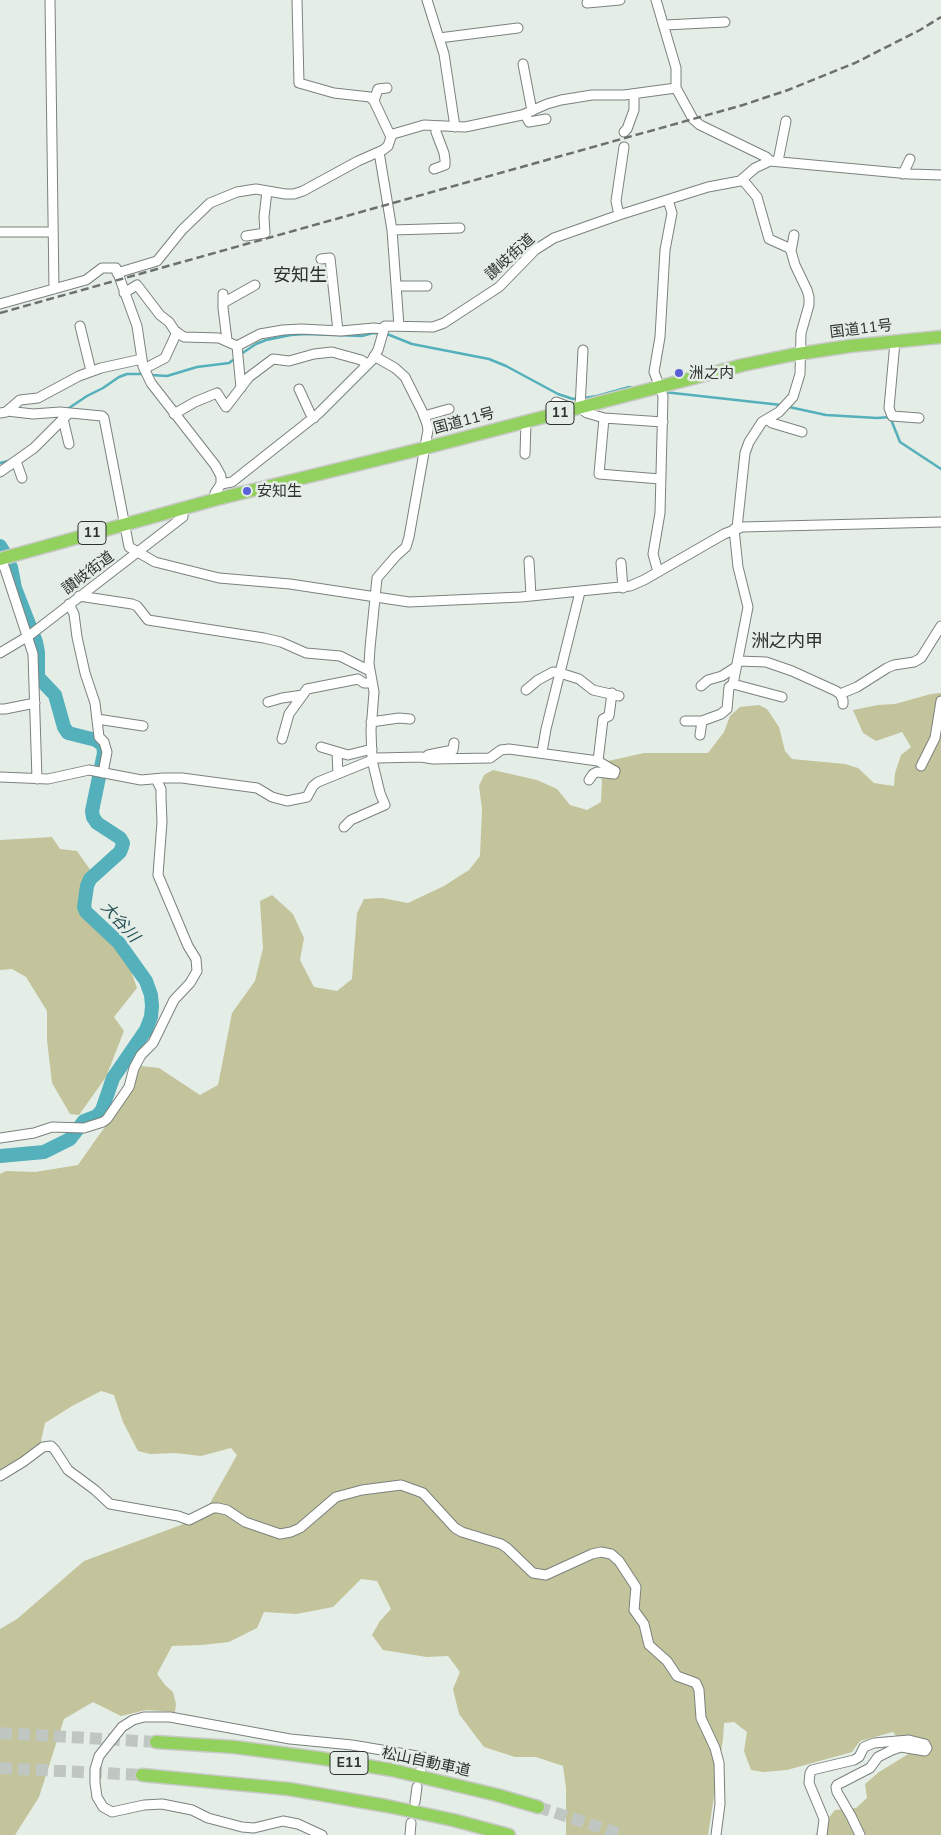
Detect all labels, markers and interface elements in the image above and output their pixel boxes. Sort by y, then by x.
street label: 讃岐街道 [482,230,538,284]
district label: 安知生 [273,265,327,287]
street label: 国道11号 [829,316,893,342]
place label: 洲之内 [689,364,734,382]
marker: 洲之内 [673,367,685,379]
road number: 11 [546,402,574,424]
street label: 国道11号 [431,404,497,438]
place label: 安知生 [257,482,302,500]
marker: 安知生 [241,485,253,497]
road number: 11 [78,522,106,544]
street label: 讃岐街道 [59,548,117,598]
district label: 洲之内甲 [751,631,823,653]
water label: 大谷川 [97,898,143,946]
street label: 松山自動車道 [380,1744,472,1780]
road number: E11 [330,1752,368,1775]

